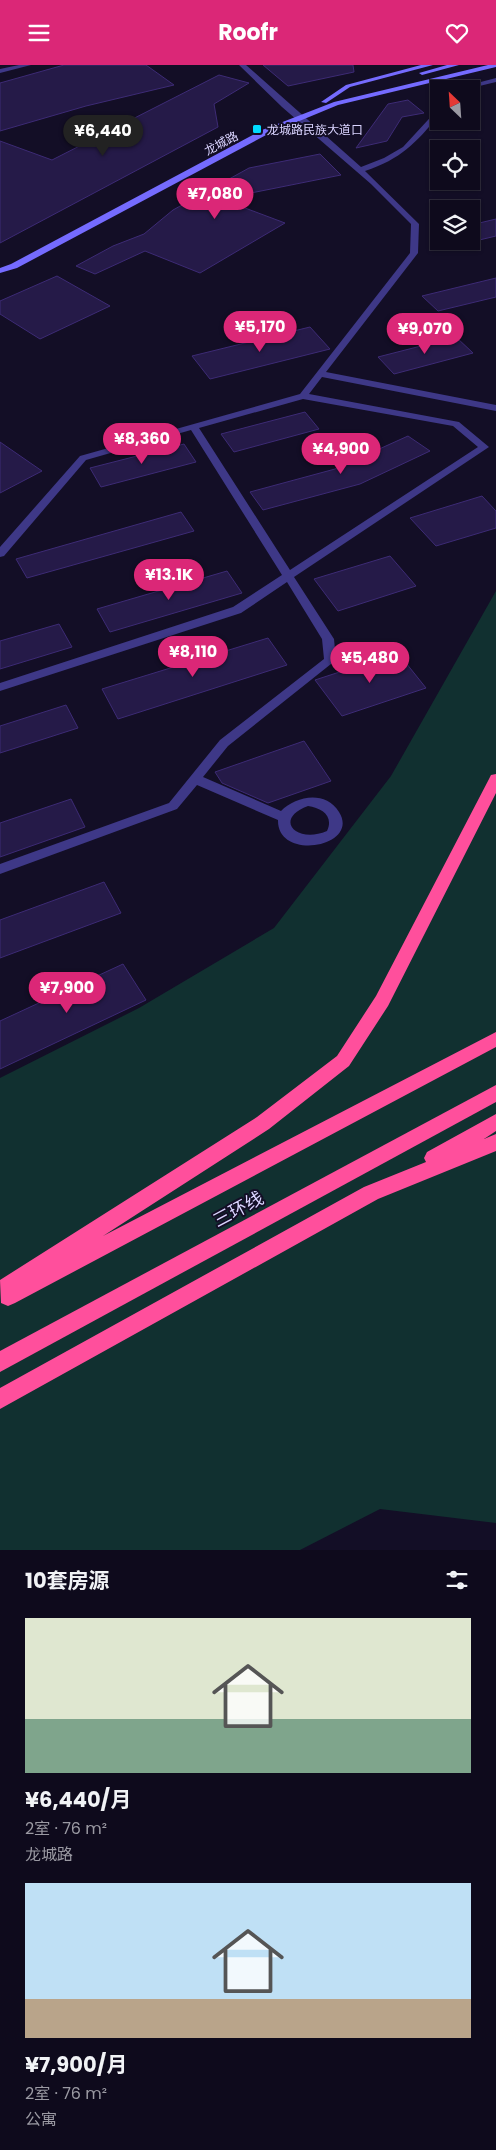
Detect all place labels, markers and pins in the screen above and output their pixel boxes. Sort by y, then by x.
pin: ¥6,440 [62,114,144,157]
place label: 龙城路民族大道口 [267,121,363,138]
marker: 龙城路民族大道口 [251,123,263,135]
pin: ¥7,080 [174,177,256,220]
pin: ¥5,170 [219,311,301,353]
pin: ¥9,070 [384,313,466,355]
pin: ¥8,360 [101,423,183,465]
pin: ¥4,900 [300,433,382,475]
pin: ¥13.1K [128,559,210,601]
pin: ¥8,110 [152,635,234,678]
pin: ¥5,480 [329,641,411,684]
pin: ¥7,900 [26,971,108,1014]

